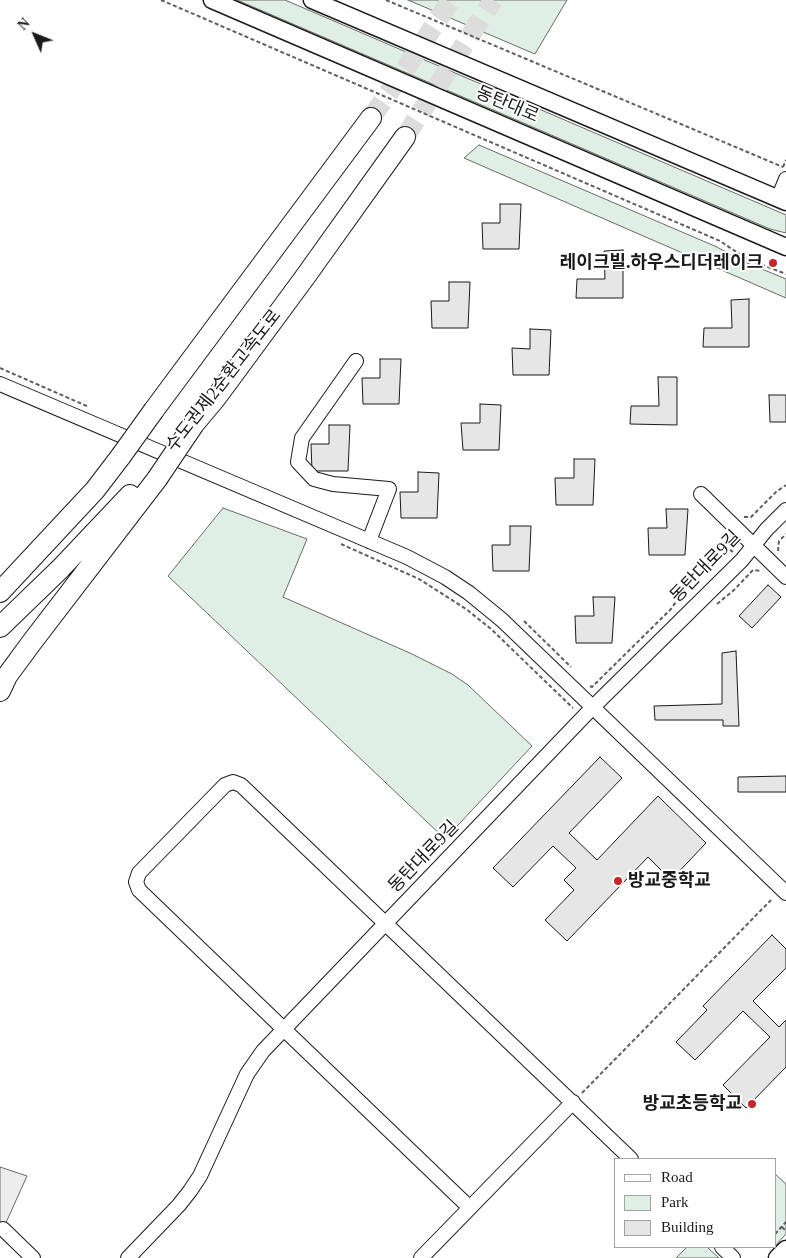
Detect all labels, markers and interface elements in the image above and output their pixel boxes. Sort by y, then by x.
north arrow [10,10,60,60]
text: N [15,15,33,33]
street label: 동탄대로 [472,82,542,128]
place label: 레이크빌.하우스디더레이크 [560,252,763,274]
marker: 레이크빌.하우스디더레이크 [767,257,779,269]
street label: 수도권제2순환고속도로 [162,306,286,456]
street label: 동탄대로9길 [666,526,746,608]
street label: 동탄대로9길 [384,816,464,898]
place label: 방교중학교 [628,870,711,892]
marker: 방교중학교 [612,875,624,887]
place label: 방교초등학교 [643,1093,742,1115]
marker: 방교초등학교 [746,1098,758,1110]
legend [614,1158,776,1248]
text: Road [661,1169,693,1185]
text: Park [661,1194,689,1210]
text: Building [661,1219,714,1235]

